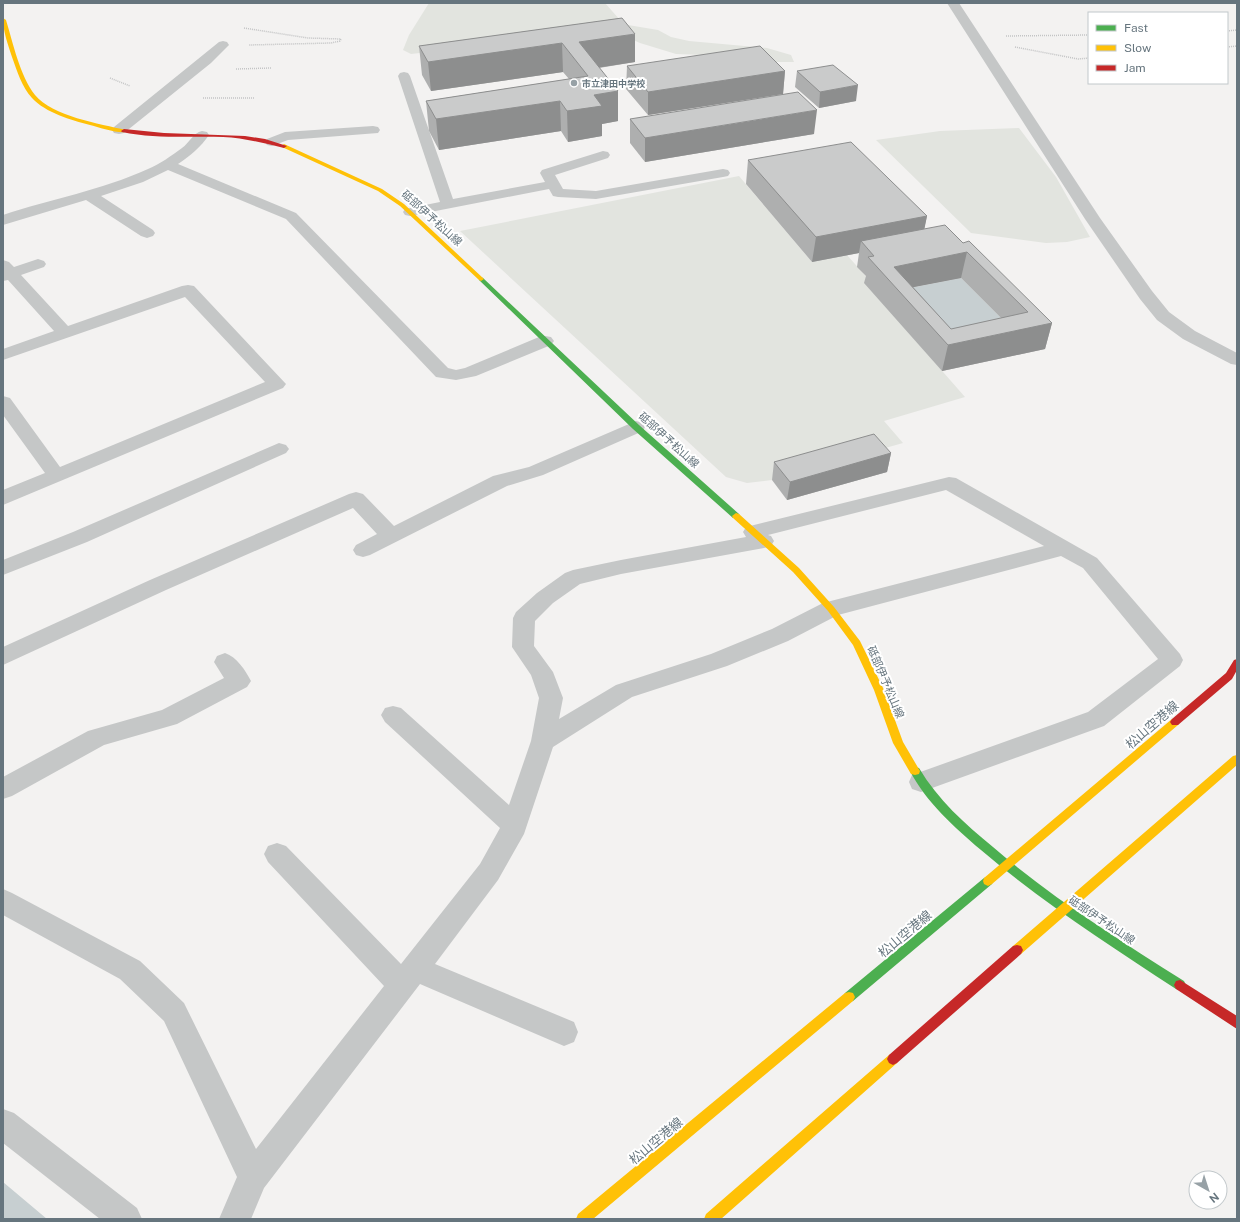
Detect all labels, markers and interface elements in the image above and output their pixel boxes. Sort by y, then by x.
legend [1088,12,1228,84]
text: Fast [1124,21,1149,35]
text: Slow [1124,41,1152,55]
text: Jam [1124,61,1146,75]
marker: 市立津田中学校 [569,78,579,88]
place label: 市立津田中学校 [582,78,646,89]
street label: 砥部伊予松山線 [399,188,465,248]
street label: 砥部伊予松山線 [636,410,702,470]
street label: 砥部伊予松山線 [865,644,907,720]
street label: 松山空港線 [1123,698,1181,752]
street label: 砥部伊予松山線 [1067,893,1137,947]
street label: 松山空港線 [875,907,935,961]
street label: 松山空港線 [626,1114,686,1168]
north arrow [1188,1170,1228,1210]
text: N [1207,1190,1221,1205]

